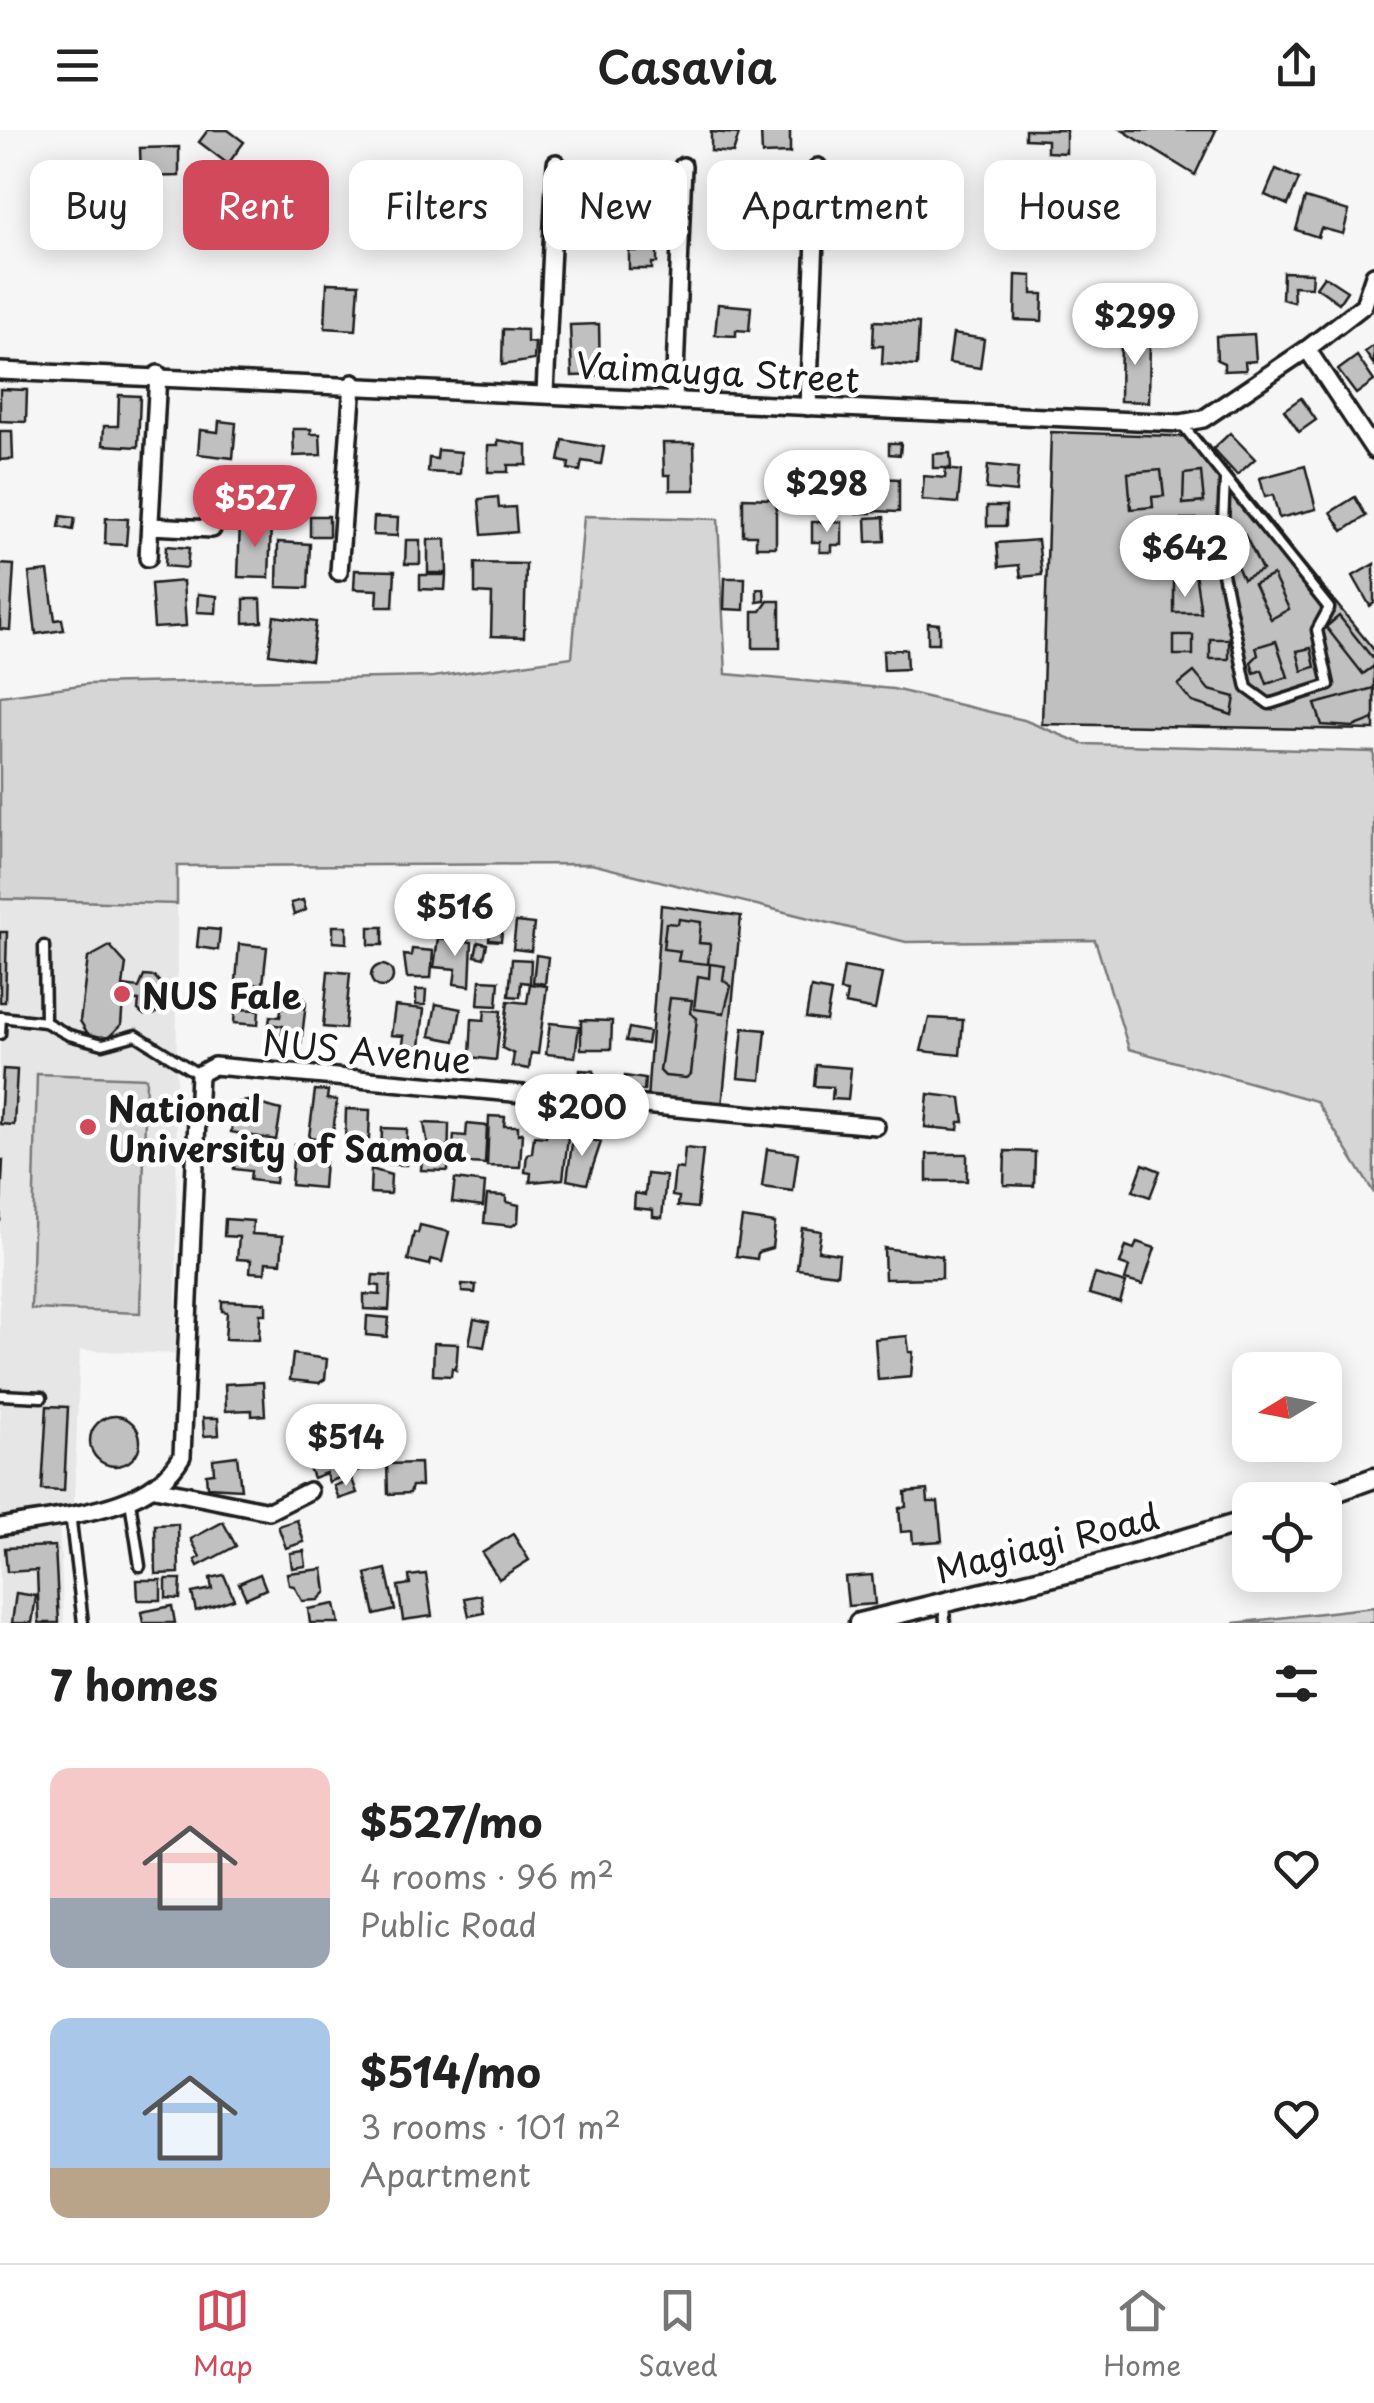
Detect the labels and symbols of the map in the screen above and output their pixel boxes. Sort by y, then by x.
pin: $299 [1076,283,1194,368]
street label: Vaimauga Street [575,337,861,405]
pin: $298 [768,450,886,535]
pin: $527 [196,465,314,550]
pin: $642 [1126,515,1244,600]
pin: $516 [396,874,514,959]
place label: NUS Fale [142,968,302,1021]
marker: NUS Fale [111,983,133,1005]
street label: NUS Avenue [261,1014,473,1086]
pin: $200 [523,1074,641,1159]
place label: National University of Samoa [108,1081,467,1174]
marker: National University of Samoa [77,1116,99,1138]
north arrow [1232,1352,1342,1462]
pin: $514 [287,1404,405,1489]
street label: Magiagi Road [929,1489,1165,1595]

